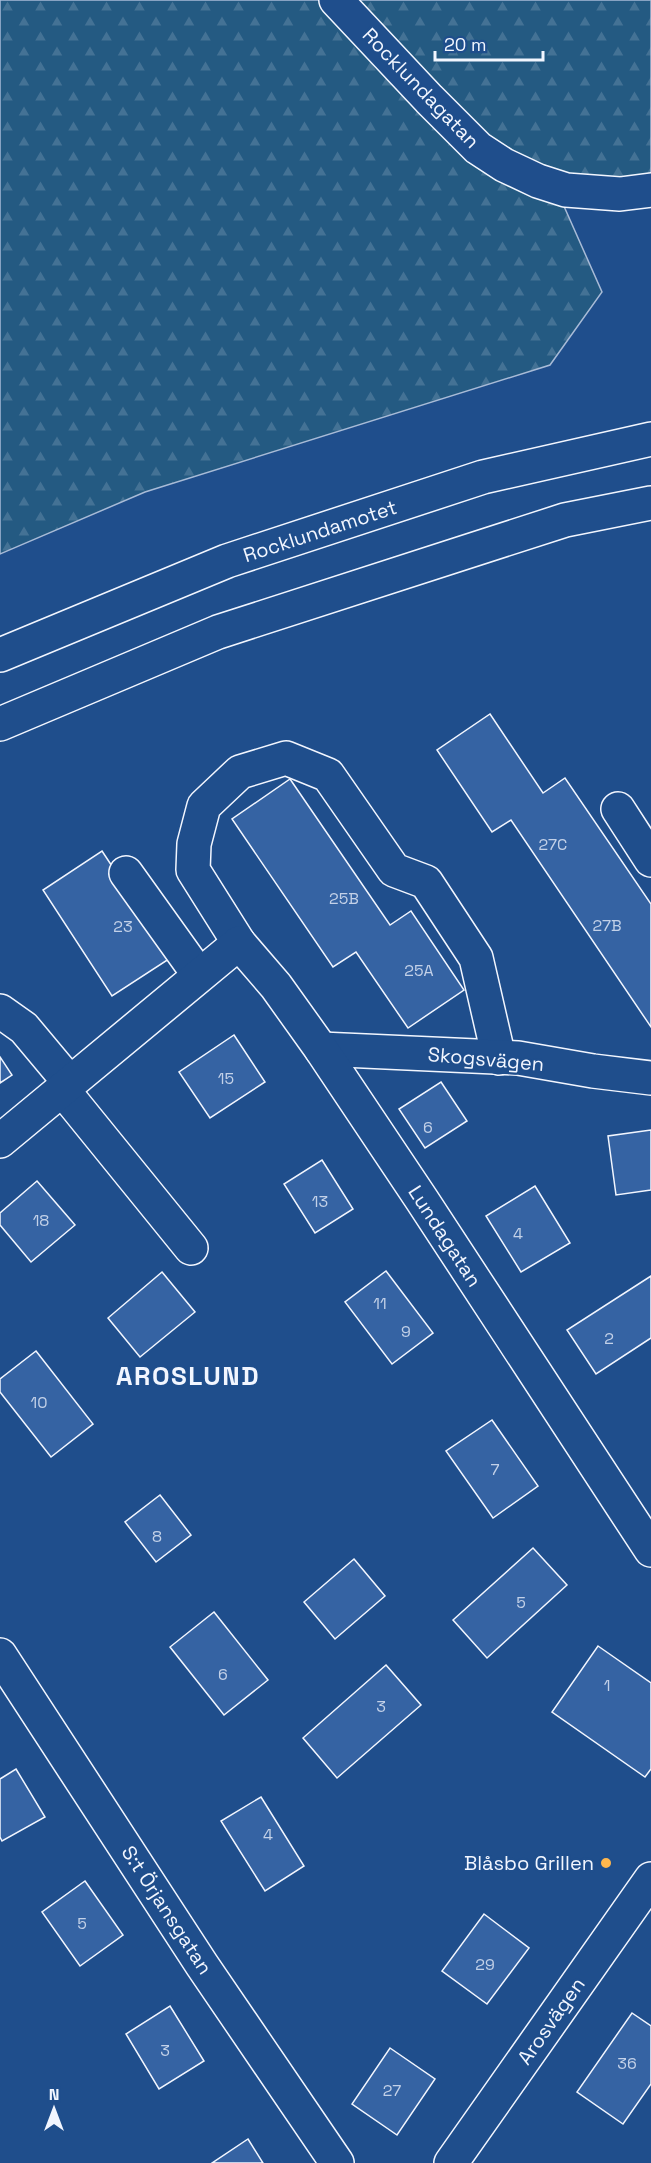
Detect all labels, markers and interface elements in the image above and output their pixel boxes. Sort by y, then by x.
street label: Rocklundagatan [357,22,485,154]
scale bar [435,24,543,62]
text: 20 m [444,33,487,56]
street label: Rocklundamotet [240,494,400,568]
house number: 27C [539,834,567,855]
house number: 25B [329,888,359,909]
house number: 27B [592,915,622,936]
house number: 23 [113,916,133,937]
house number: 25A [404,960,434,981]
street label: Skogsvägen [427,1041,545,1077]
house number: 15 [218,1068,234,1089]
house number: 6 [423,1117,433,1138]
street label: Lundagatan [402,1180,488,1292]
house number: 13 [312,1191,328,1212]
house number: 18 [33,1210,49,1231]
house number: 4 [513,1223,523,1244]
house number: 11 [373,1293,387,1314]
house number: 9 [401,1321,411,1342]
house number: 2 [604,1328,614,1349]
district label: AROSLUND [116,1359,260,1393]
house number: 10 [31,1392,47,1413]
house number: 7 [490,1459,500,1480]
house number: 8 [152,1526,162,1547]
house number: 5 [516,1592,526,1613]
house number: 6 [218,1664,228,1685]
house number: 1 [604,1675,610,1696]
house number: 3 [376,1696,386,1717]
house number: 4 [263,1824,273,1845]
street label: S:t Örjansgatan [116,1841,218,1979]
place label: Blåsbo Grillen [464,1850,594,1876]
marker: Blåsbo Grillen [599,1856,613,1870]
house number: 5 [77,1913,87,1934]
house number: 29 [475,1954,495,1975]
street label: Arosvägen [511,1972,591,2070]
house number: 3 [160,2040,170,2061]
house number: 36 [617,2053,637,2074]
north arrow [24,2079,84,2139]
house number: 27 [383,2080,401,2101]
text: N [49,2084,59,2105]

